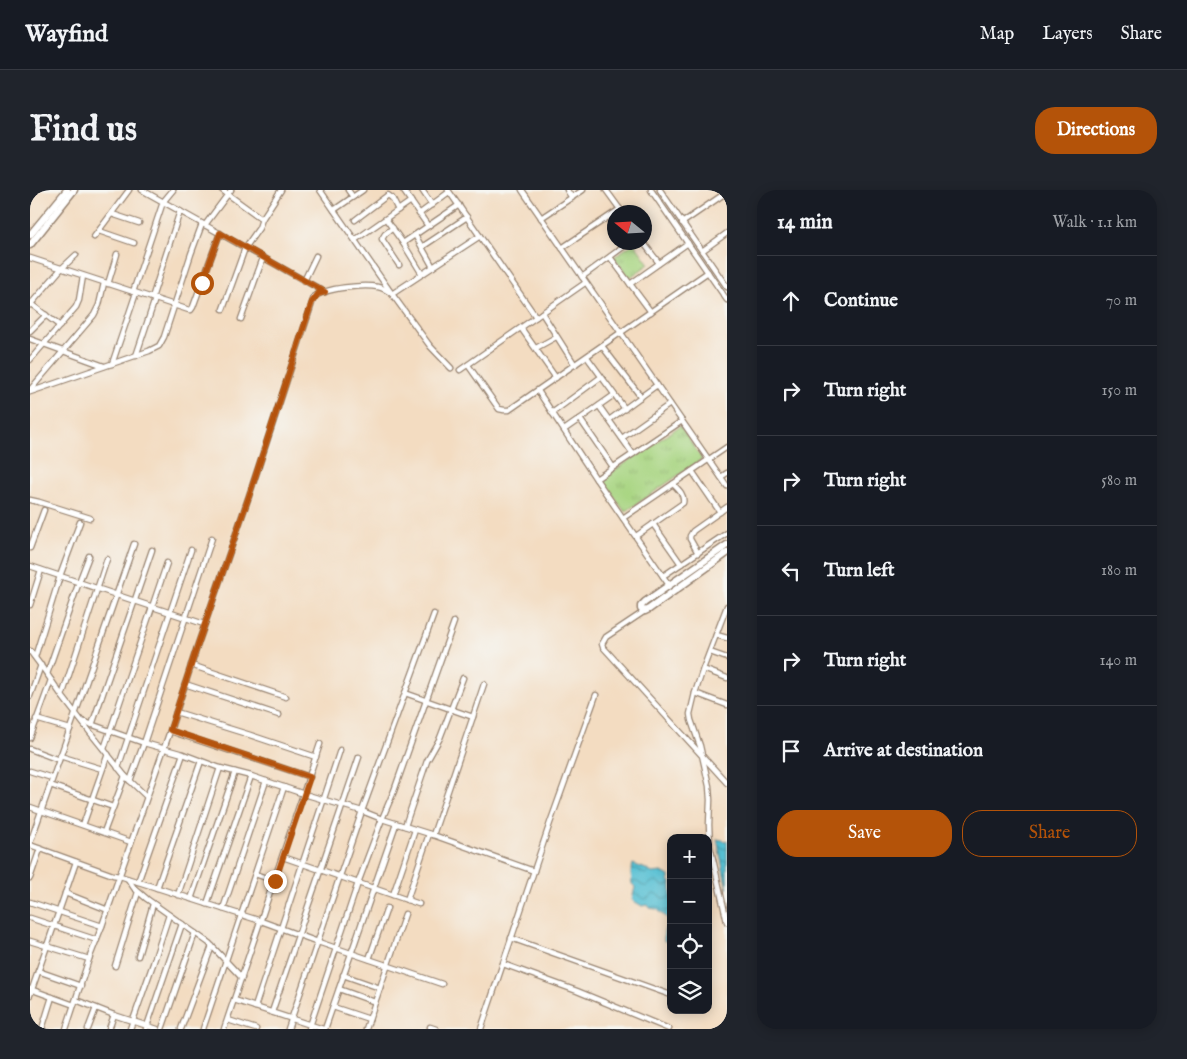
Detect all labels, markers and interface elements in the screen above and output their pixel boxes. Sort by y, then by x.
text: Wayfind [25,19,108,50]
text: Map [980,23,1014,46]
text: Layers [1042,23,1093,46]
text: Share [1121,23,1162,46]
button: Directions [1035,107,1157,154]
text: Find us [30,108,137,153]
north arrow [607,205,652,250]
text: 14 min [777,209,833,236]
text: Walk · 1.1 km [1053,213,1137,233]
route start [191,272,214,295]
icon: ahead [777,287,805,315]
text: Continue [824,289,898,313]
text: 70 m [1106,291,1137,311]
icon: right [777,377,805,405]
text: Turn right [824,379,906,403]
text: 150 m [1102,381,1137,401]
icon: right [777,467,805,495]
text: Turn right [824,469,906,493]
text: 580 m [1101,471,1137,491]
icon: left [777,557,805,585]
text: Turn left [824,559,895,583]
text: 180 m [1101,561,1137,581]
icon: right [777,647,805,675]
text: Turn right [824,649,906,673]
text: 140 m [1099,651,1137,671]
icon: arrive [777,737,805,765]
text: Arrive at destination [824,739,983,763]
button: Save [777,810,952,857]
button: Share [962,810,1137,857]
map controls [667,834,712,1014]
button: + [667,834,712,879]
route end [264,870,287,893]
button: − [667,879,712,924]
button: locate [667,924,712,969]
button: layers [667,969,712,1014]

